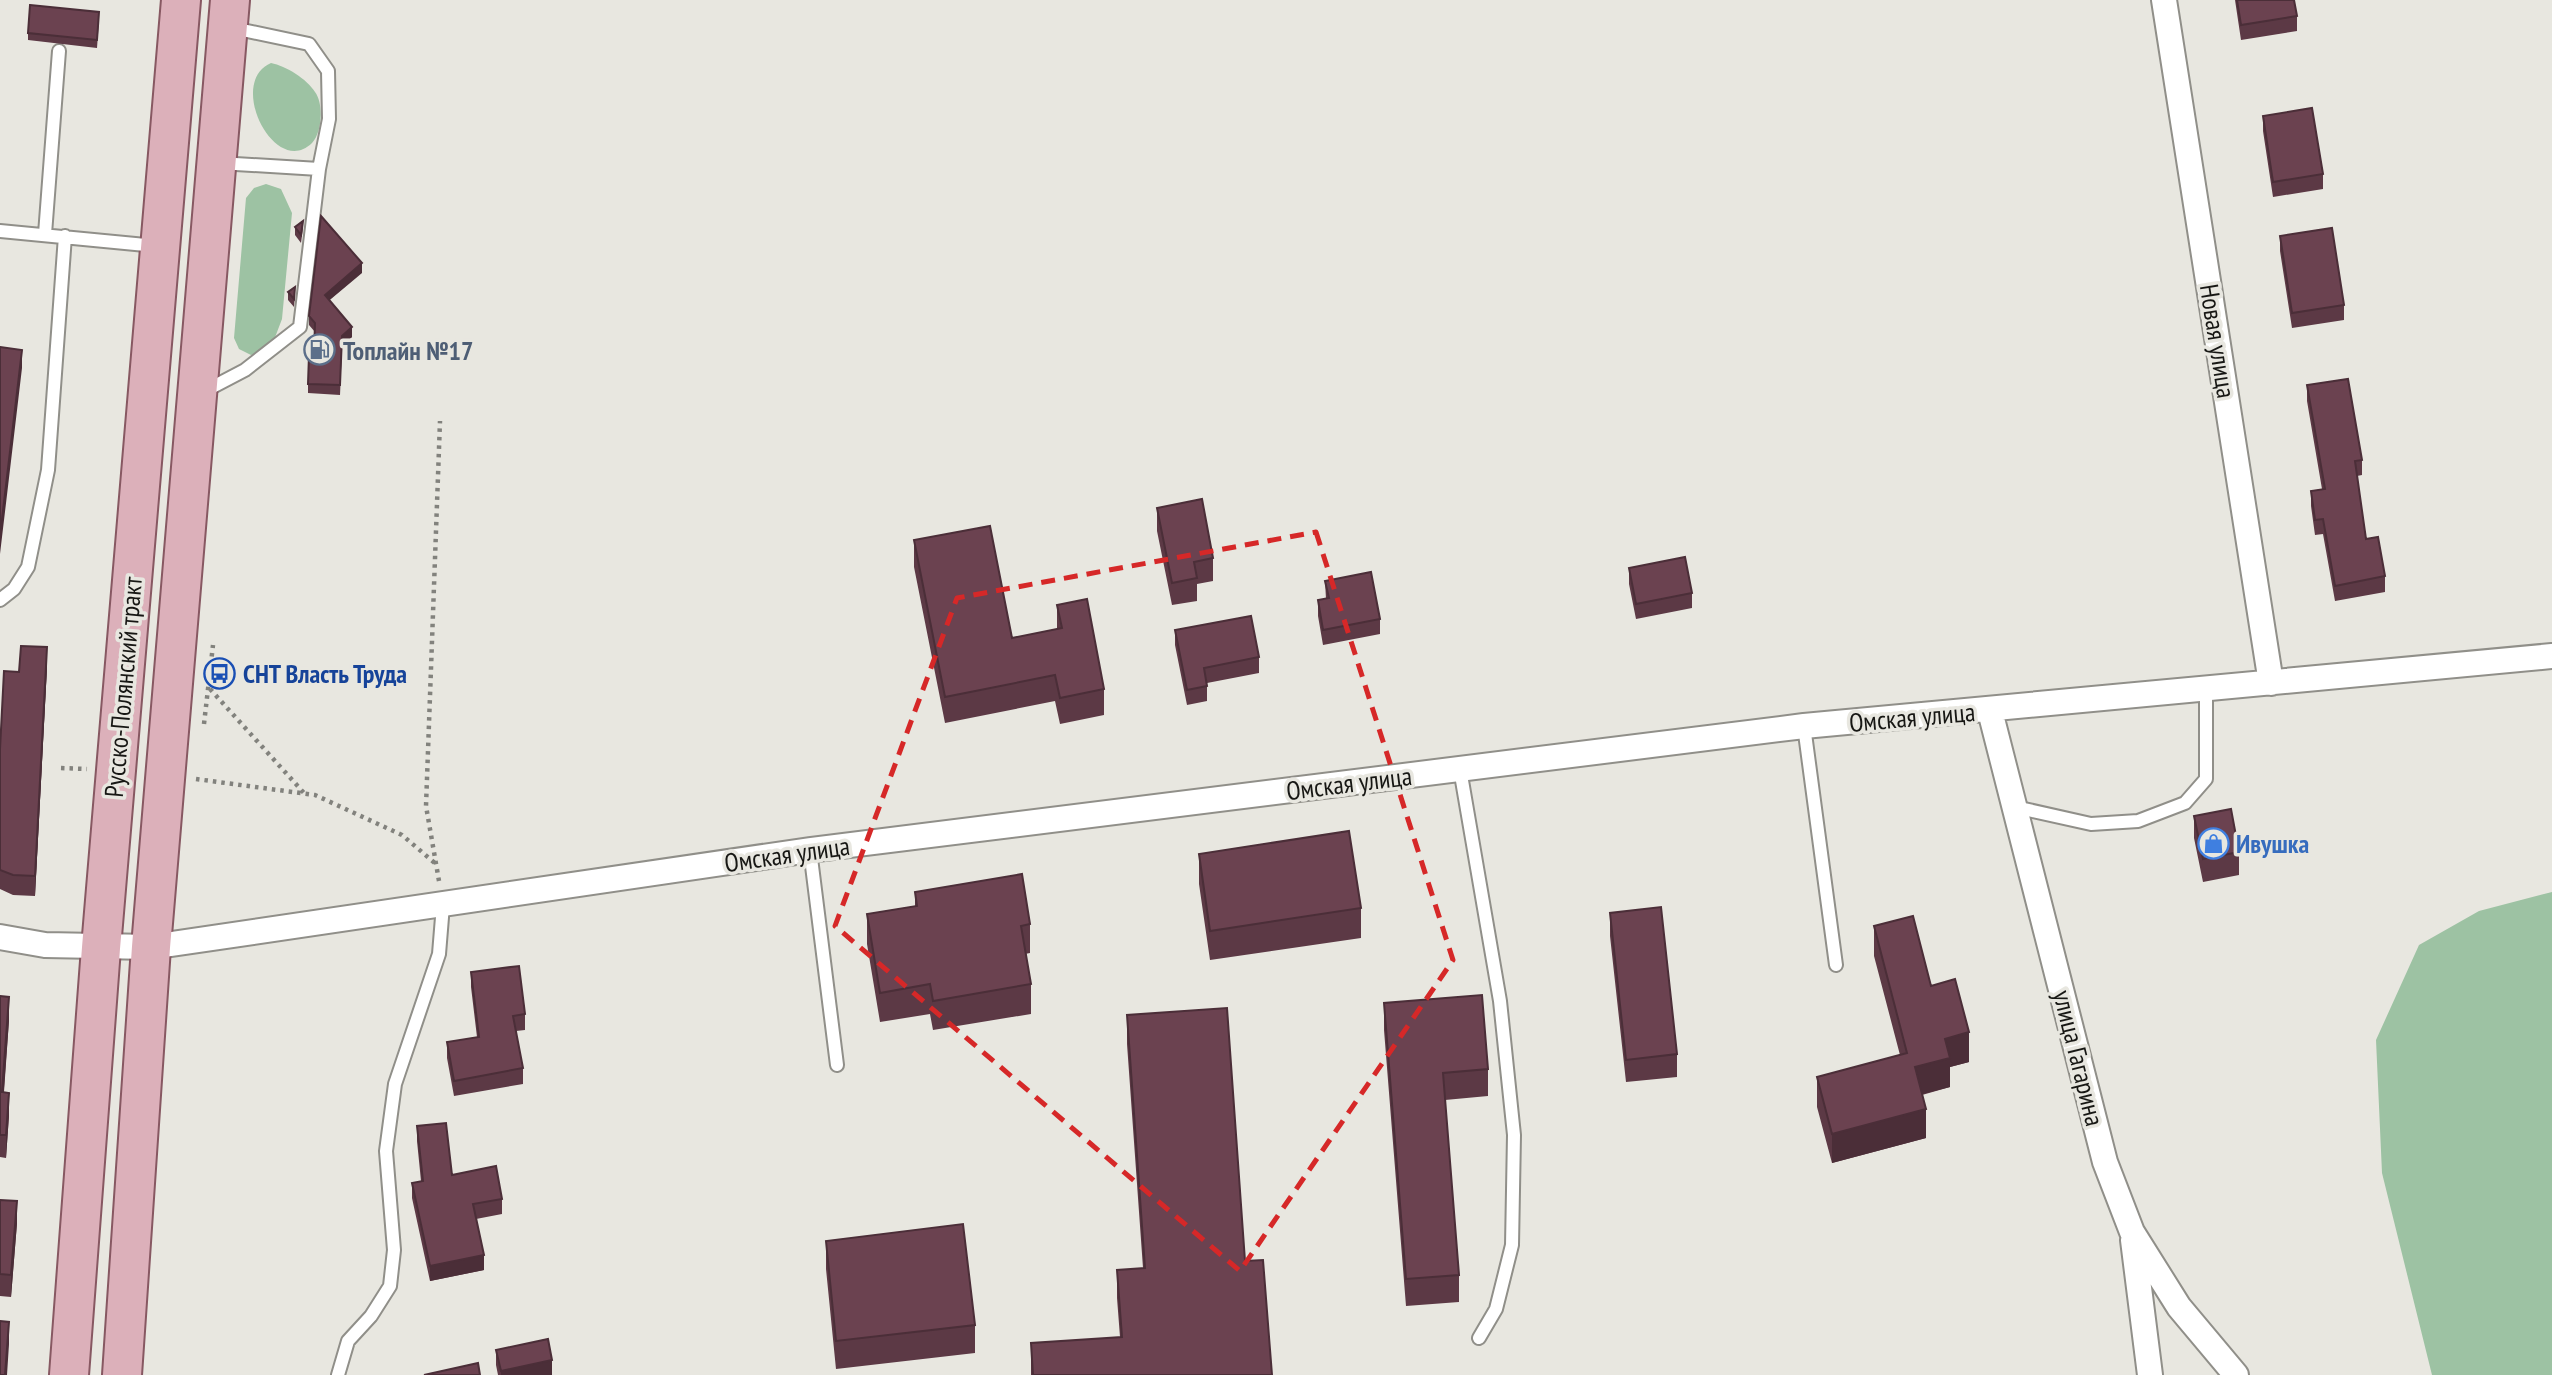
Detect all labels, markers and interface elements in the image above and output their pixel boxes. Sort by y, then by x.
street label: Новая улица [2193,282,2243,400]
fuel station icon: Топлайн №17 [303,333,337,367]
place label: Топлайн №17 [343,334,473,367]
street label: Русско-Полянский тракт [97,575,149,799]
bus stop icon: СНТ Власть Труда [203,656,237,690]
place label: СНТ Власть Труда [243,657,407,690]
street label: Омская улица [1848,695,1976,739]
street label: Омская улица [1284,759,1414,807]
shop icon: Ивушка [2196,826,2230,860]
place label: Ивушка [2236,827,2309,860]
street label: Омская улица [722,829,852,879]
street label: улица Гагарина [2046,987,2112,1129]

